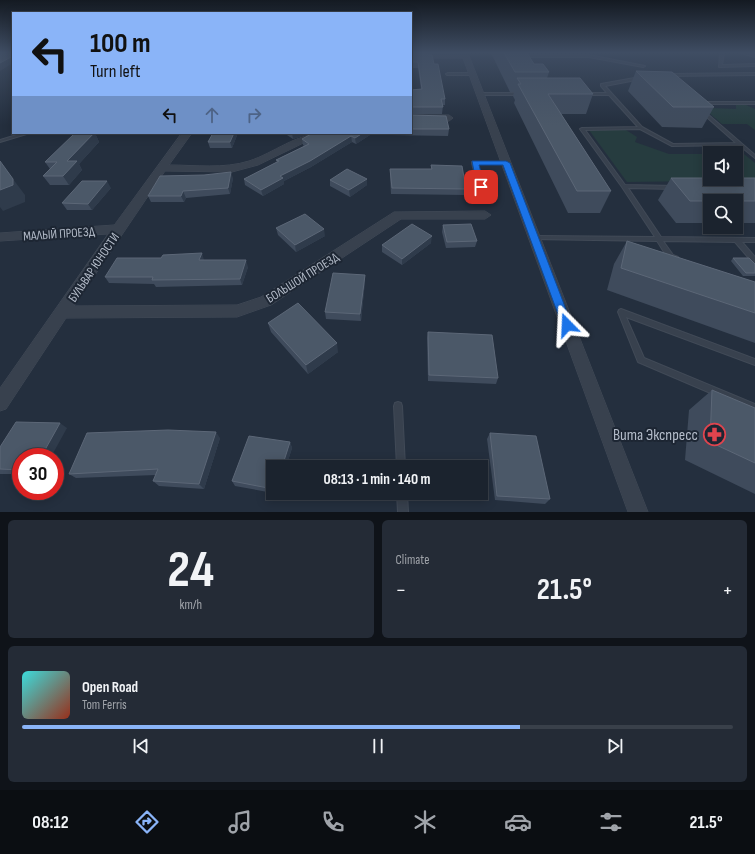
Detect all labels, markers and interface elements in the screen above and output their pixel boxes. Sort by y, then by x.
text: 100 m [90,27,151,60]
icon: left [24,28,76,80]
text: Turn left [90,61,141,82]
icon: left [159,104,181,126]
icon: ahead [201,104,223,126]
icon: right [243,104,265,126]
map controls [703,146,743,234]
button: sound [703,146,743,186]
pin [464,170,498,204]
icon: arrive [470,176,492,198]
button: search [703,194,743,234]
street label: МАЛЫЙ ПРОЕЗД [23,223,96,244]
street label: БУЛЬВАР ЮНОСТИ [65,230,123,305]
street label: БОЛЬШОЙ ПРОЕЗД [263,249,343,307]
position arrow [546,304,588,346]
pharmacy icon: Вита Экспресс [701,421,727,447]
place label: Вита Экспресс [613,426,698,445]
speed limit sign: 30 [12,448,64,500]
text: 08:13 · 1 min · 140 m [324,470,431,489]
text: 24 [167,539,214,602]
text: Climate [396,552,429,568]
text: 21.5° [537,572,592,608]
text: − [396,577,406,604]
text: + [722,577,733,604]
text: km/h [180,597,202,613]
text: Open Road [82,678,138,697]
text: Tom Ferris [82,697,127,713]
icon: previous [130,735,152,757]
icon: pause [367,735,389,757]
icon: next [604,735,626,757]
icon: directions [133,808,161,836]
icon: music [226,808,254,836]
icon: phone [319,808,347,836]
icon: climate [411,808,439,836]
icon: car [504,808,532,836]
icon: filters [597,808,625,836]
text: 08:12 [32,812,69,833]
text: 21.5° [690,812,723,833]

